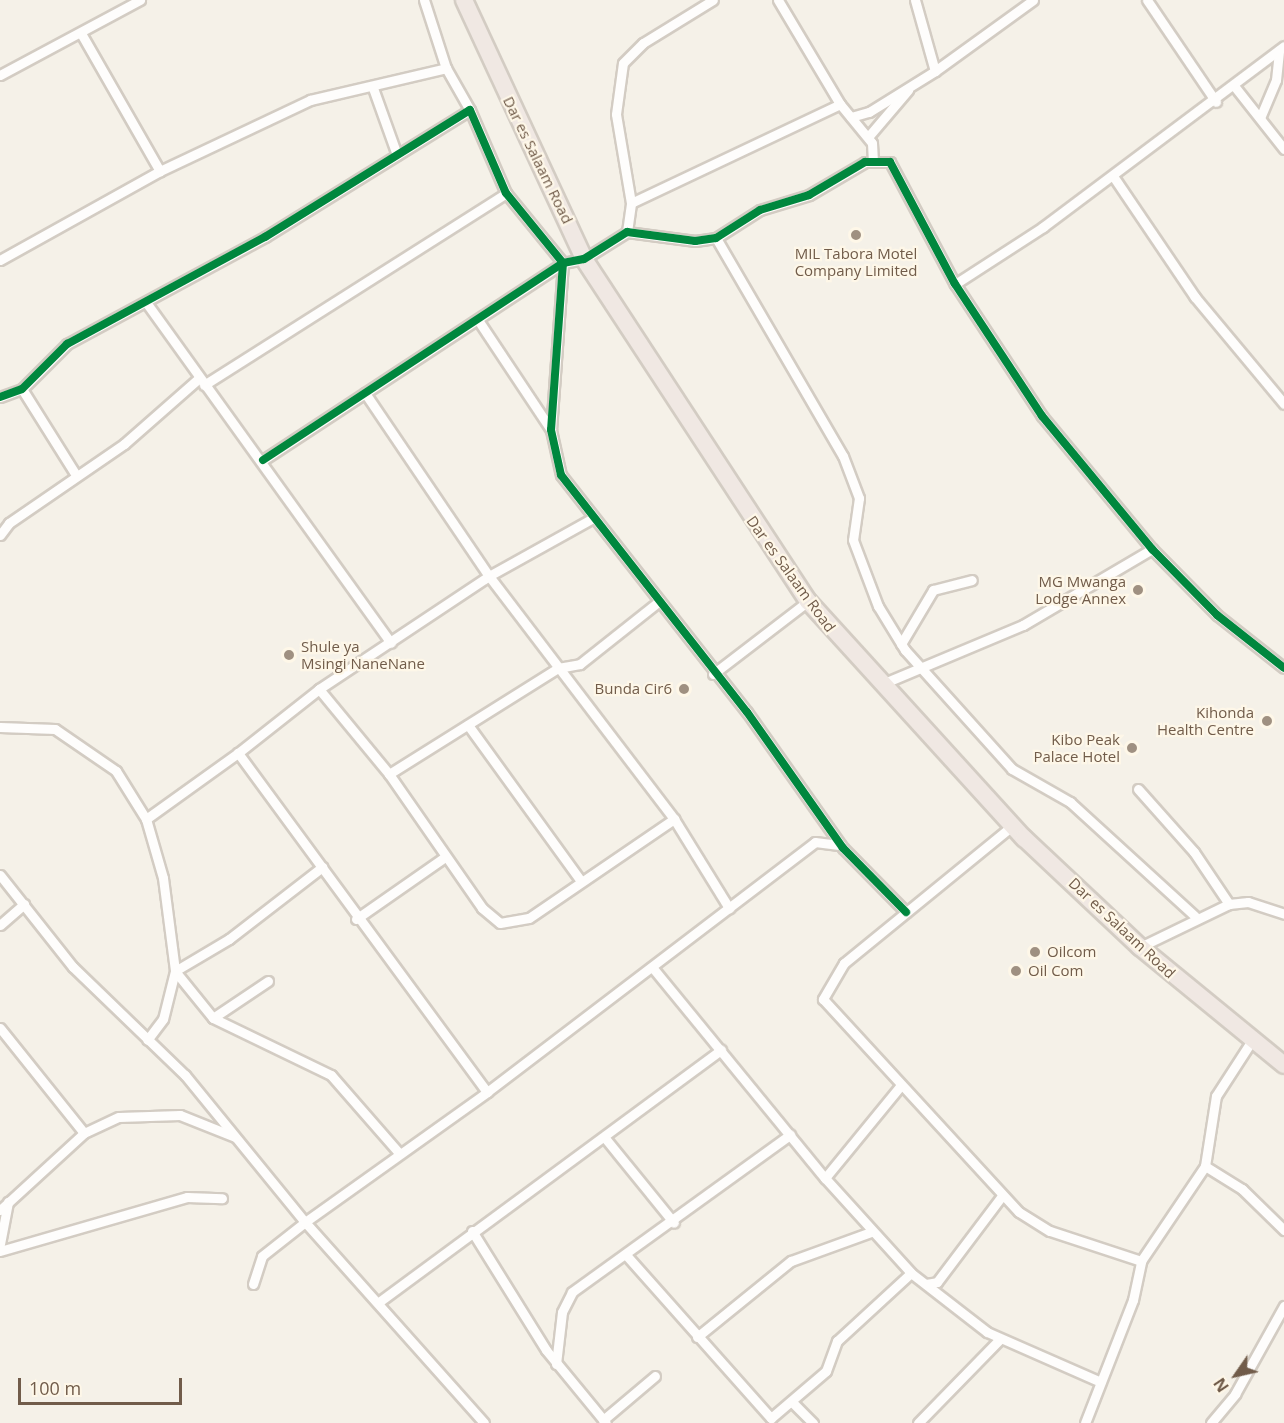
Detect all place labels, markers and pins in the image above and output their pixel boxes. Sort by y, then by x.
marker: MIL Tabora Motel Company Limited [849,228,863,242]
place label: MIL Tabora Motel Company Limited [795,244,917,279]
place label: MG Mwanga Lodge Annex [1035,572,1126,607]
marker: MG Mwanga Lodge Annex [1131,583,1145,597]
place label: Shule ya Msingi NaneNane [301,637,425,672]
marker: Shule ya Msingi NaneNane [282,648,296,662]
place label: Bunda Cir6 [595,680,672,698]
marker: Bunda Cir6 [677,682,691,696]
place label: Kihonda Health Centre [1157,703,1254,738]
marker: Kihonda Health Centre [1258,712,1276,730]
place label: Kibo Peak Palace Hotel [1033,730,1120,765]
marker: Kibo Peak Palace Hotel [1125,741,1139,755]
place label: Oilcom [1047,943,1096,961]
marker: Oilcom [1028,945,1042,959]
place label: Oil Com [1028,962,1083,980]
marker: Oil Com [1009,964,1023,978]

